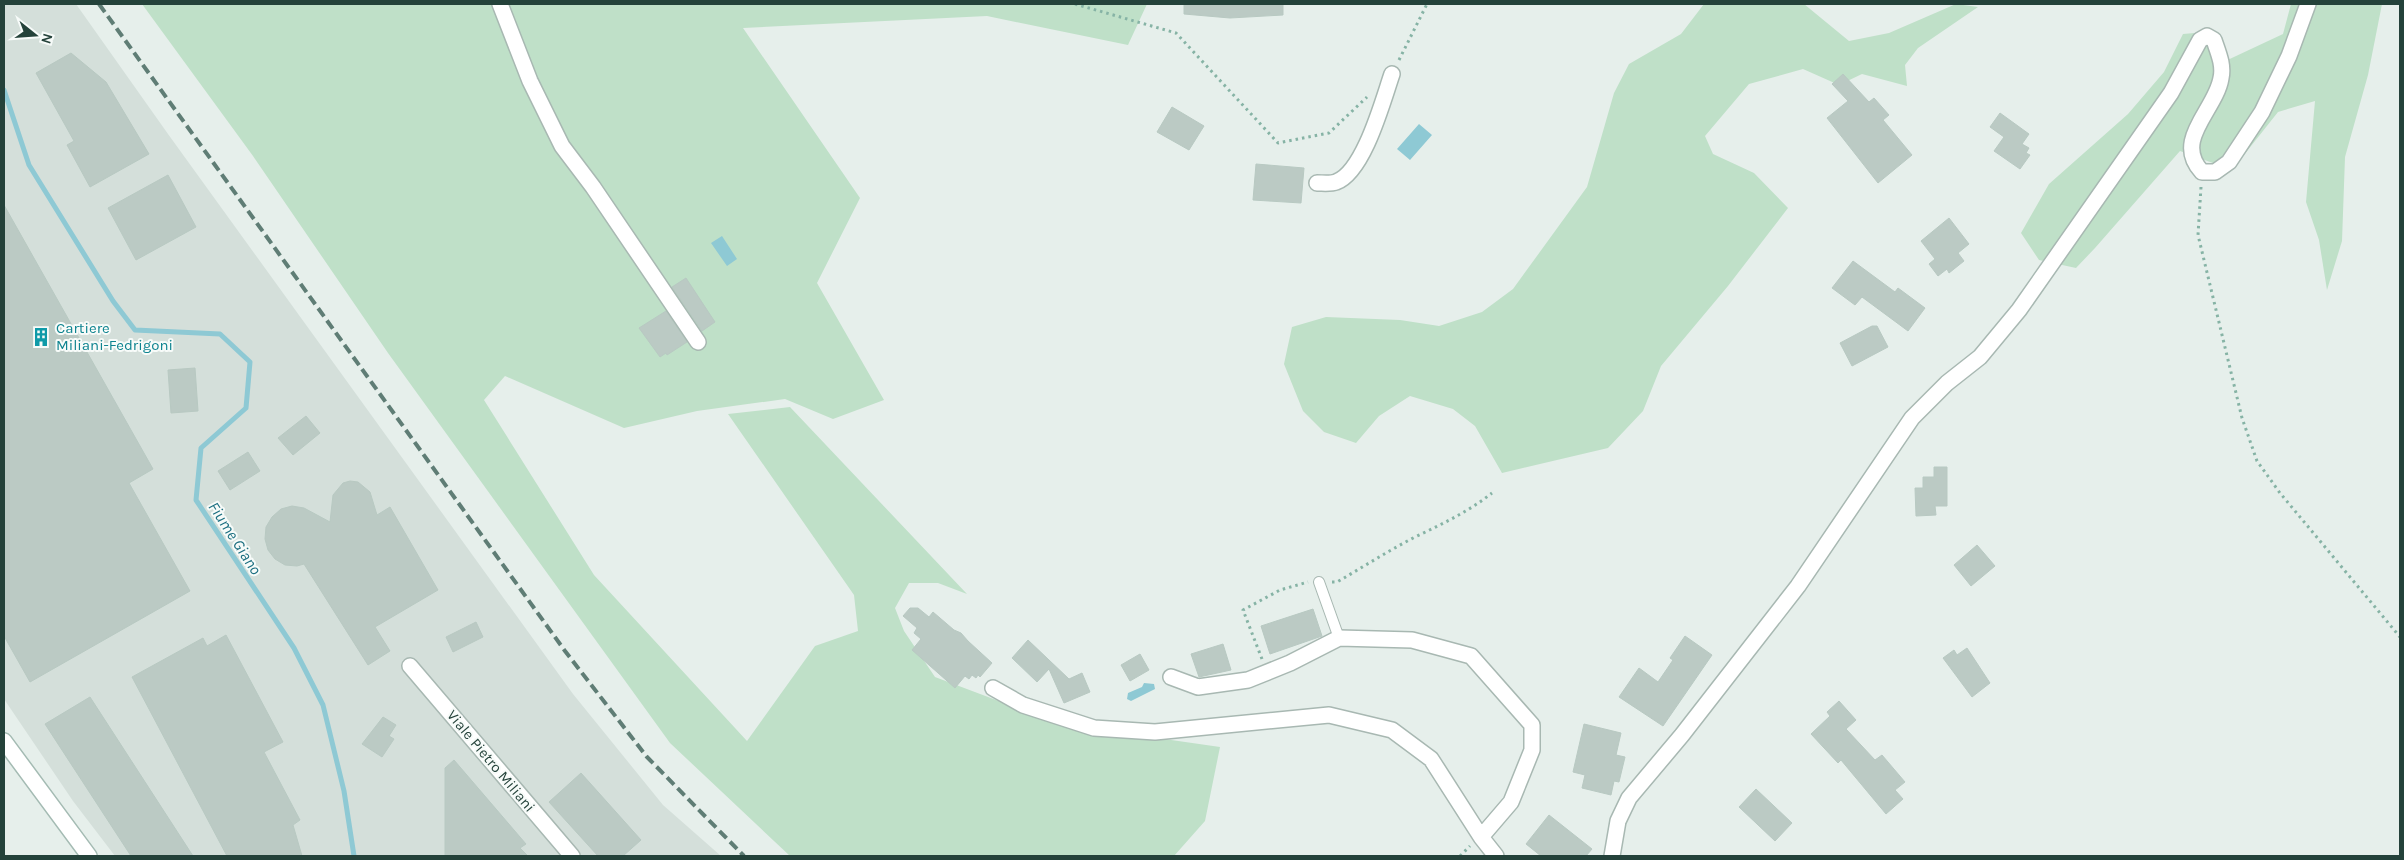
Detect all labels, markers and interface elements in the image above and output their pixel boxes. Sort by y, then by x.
north arrow [10,10,60,60]
text: N [37,31,57,46]
place label: Cartiere Miliani-Fedrigoni [56,319,173,354]
building icon: Cartiere Miliani-Fedrigoni [30,326,52,348]
water label: Fiume Giano [204,498,266,578]
street label: Viale Pietro Miliani [443,706,539,816]

